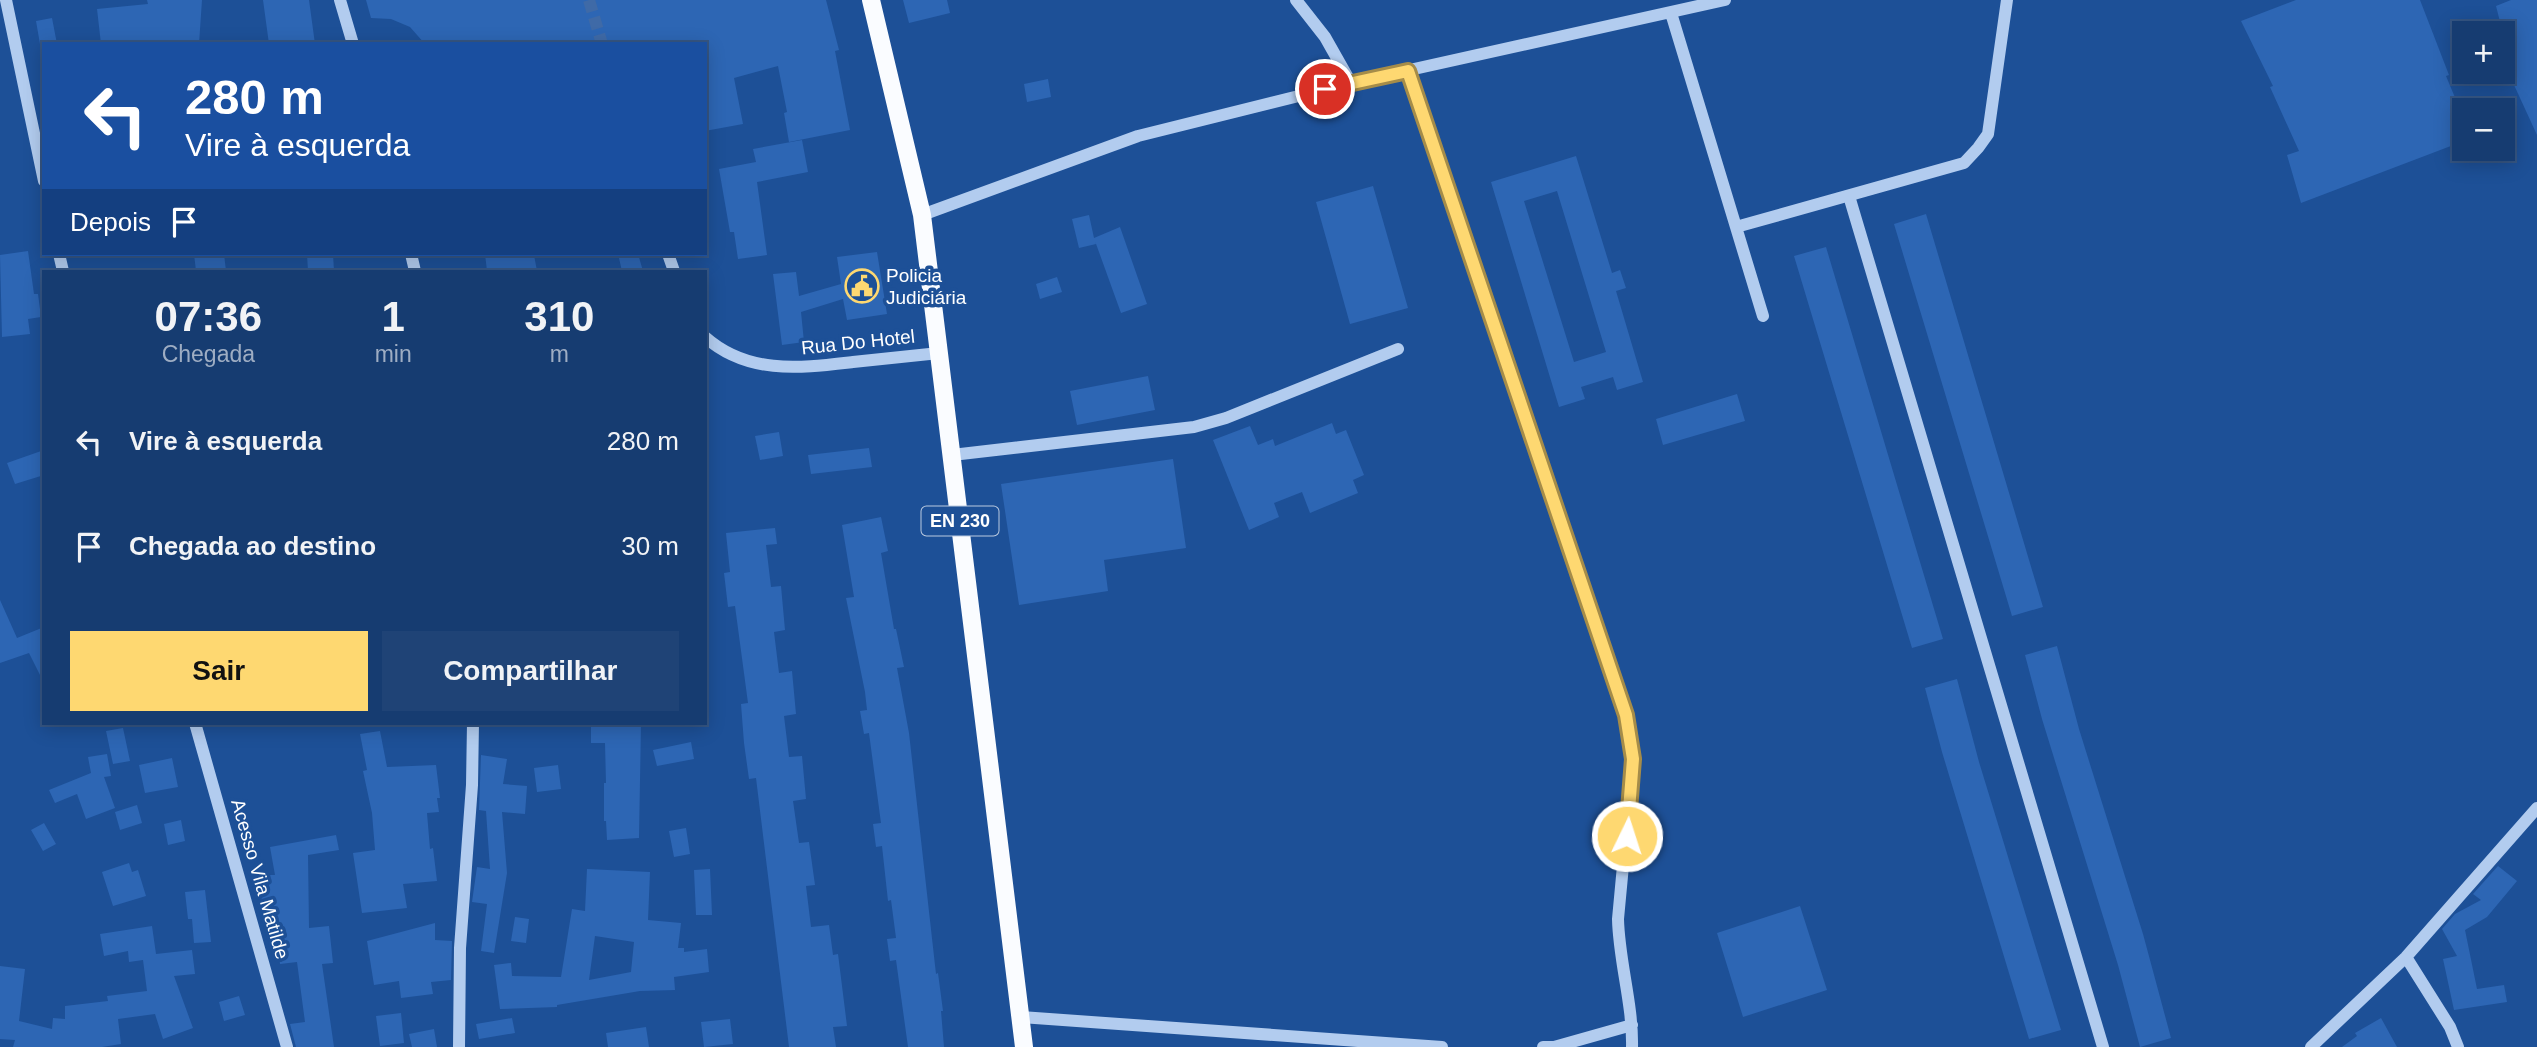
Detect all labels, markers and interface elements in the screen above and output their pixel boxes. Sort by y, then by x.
map controls [2452,21,2515,161]
button: + [2452,21,2515,84]
pin [1295,59,1355,119]
icon: left [70,70,161,161]
text: 280 m [185,70,324,124]
icon: arrive [1306,70,1344,108]
button: − [2452,98,2515,161]
text: Vire à esquerda [185,127,410,163]
icon: arrive [165,203,203,241]
text: Depois [70,207,151,237]
place label: Policia Judiciária [886,265,967,308]
public building icon: Policia Judiciária [843,267,881,305]
text: 07:36 [155,293,262,340]
text: 1 [381,293,405,340]
text: 310 [524,293,594,340]
street label: Rua Do Hotel [800,326,916,358]
text: Chegada [162,341,255,367]
text: min [375,341,412,367]
text: m [550,341,569,367]
icon: left [70,423,108,461]
text: Vire à esquerda [129,426,322,456]
text: 280 m [607,426,679,456]
road number: EN 230 [922,506,998,536]
icon: arrive [70,528,108,566]
text: Chegada ao destino [129,531,376,561]
text: 30 m [621,531,679,561]
button: Sair [70,631,368,711]
button: Compartilhar [382,631,679,711]
street label: Acesso Vila Matilde [227,797,293,961]
position arrow [1590,799,1664,873]

